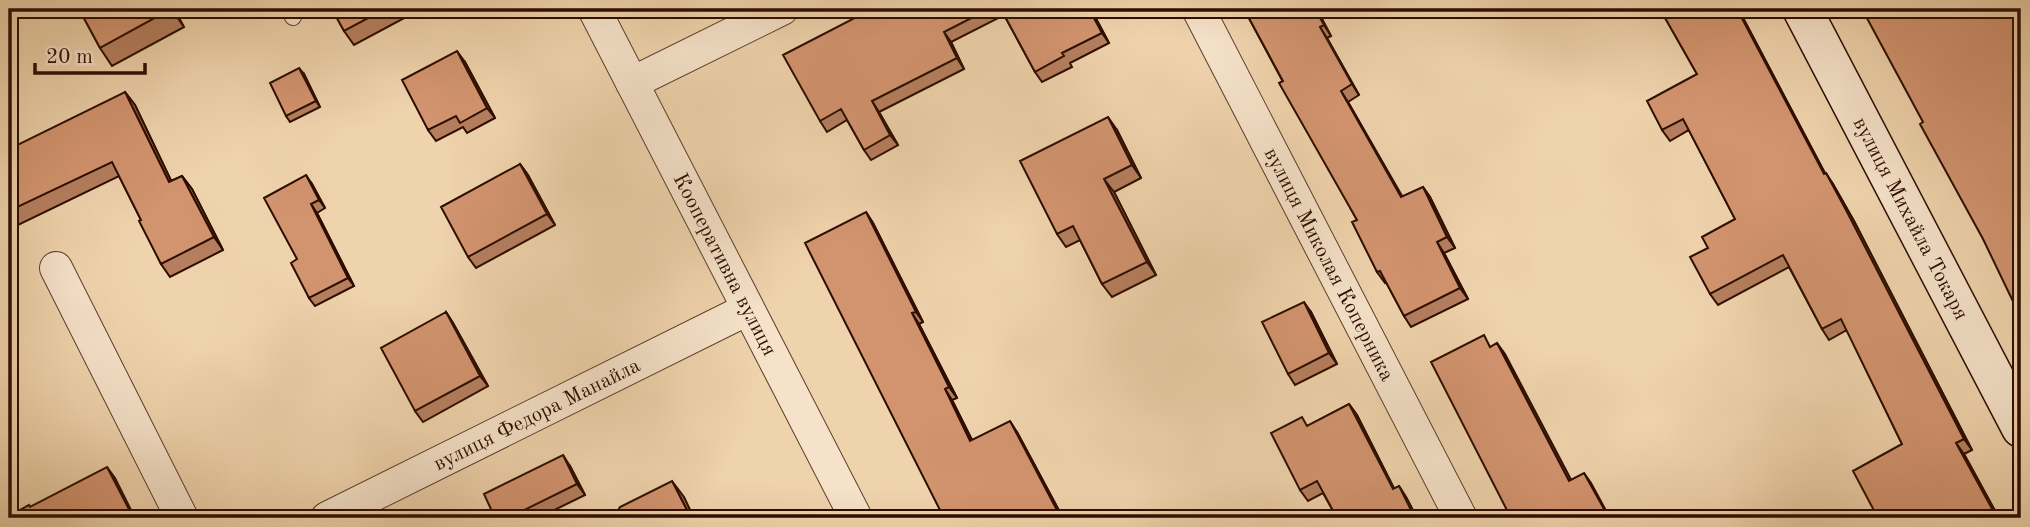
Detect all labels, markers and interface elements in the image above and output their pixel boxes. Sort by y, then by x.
scale bar [35,32,145,76]
text: 20 m [46,47,93,68]
street label: вулиця Михайла Токаря [1848,114,1972,324]
street label: вулиця Миколая Коперника [1260,145,1397,385]
street label: Кооперативна вулиця [668,170,780,360]
street label: вулиця Федора Манайла [431,355,644,475]

